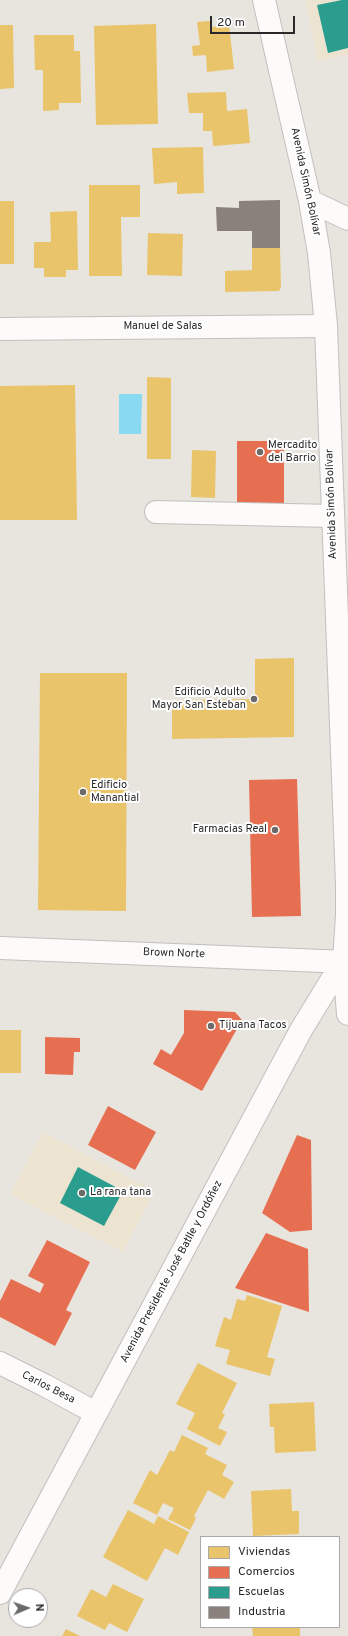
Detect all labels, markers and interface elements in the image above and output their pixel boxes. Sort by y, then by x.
scale bar [212,8,297,34]
text: 20 m [217,15,245,31]
street label: Avenida Simón Bolívar [287,127,323,237]
street label: Manuel de Salas [123,320,203,334]
place label: Mercadito del Barrio [268,439,317,465]
marker: Mercadito del Barrio [255,447,265,457]
street label: Avenida Simón Bolívar [323,449,341,559]
place label: Edificio Adulto Mayor San Esteban [152,686,246,712]
marker: Edificio Adulto Mayor San Esteban [249,694,259,704]
place label: Edificio Manantial [91,779,139,805]
marker: Edificio Manantial [78,787,88,797]
place label: Farmacias Real [193,823,267,837]
marker: Farmacias Real [270,825,280,835]
street label: Brown Norte [143,946,205,962]
place label: Tijuana Tacos [219,1019,287,1033]
marker: Tijuana Tacos [206,1021,216,1031]
street label: Avenida Presidente José Batlle y Ordóñez [118,1179,226,1365]
place label: La rana tana [90,1186,151,1200]
marker: La rana tana [77,1188,87,1198]
street label: Carlos Besa [19,1369,77,1407]
legend [200,1536,340,1628]
text: Viviendas [238,1544,290,1560]
text: Comercios [238,1564,295,1580]
text: Escuelas [238,1584,285,1600]
north arrow [8,1588,48,1628]
text: N [32,1603,46,1612]
text: Industria [238,1604,285,1620]

